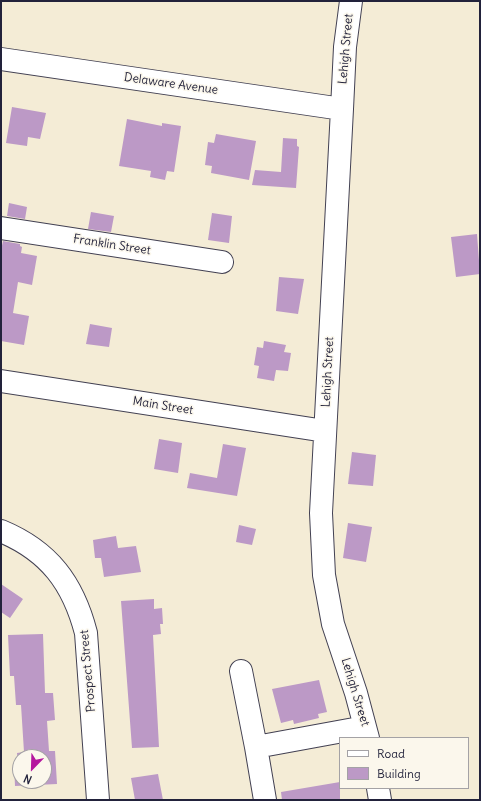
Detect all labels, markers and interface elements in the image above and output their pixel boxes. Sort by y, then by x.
street label: Lehigh Street [336,13,356,85]
street label: Delaware Avenue [123,70,219,98]
street label: Franklin Street [72,232,152,258]
street label: Lehigh Street [319,336,337,408]
street label: Main Street [132,394,194,418]
street label: Prospect Street [77,629,99,713]
street label: Lehigh Street [338,656,372,728]
legend [339,737,469,789]
text: Road [377,746,405,761]
north arrow [12,749,52,789]
text: Building [377,766,421,781]
text: N [21,771,34,787]

